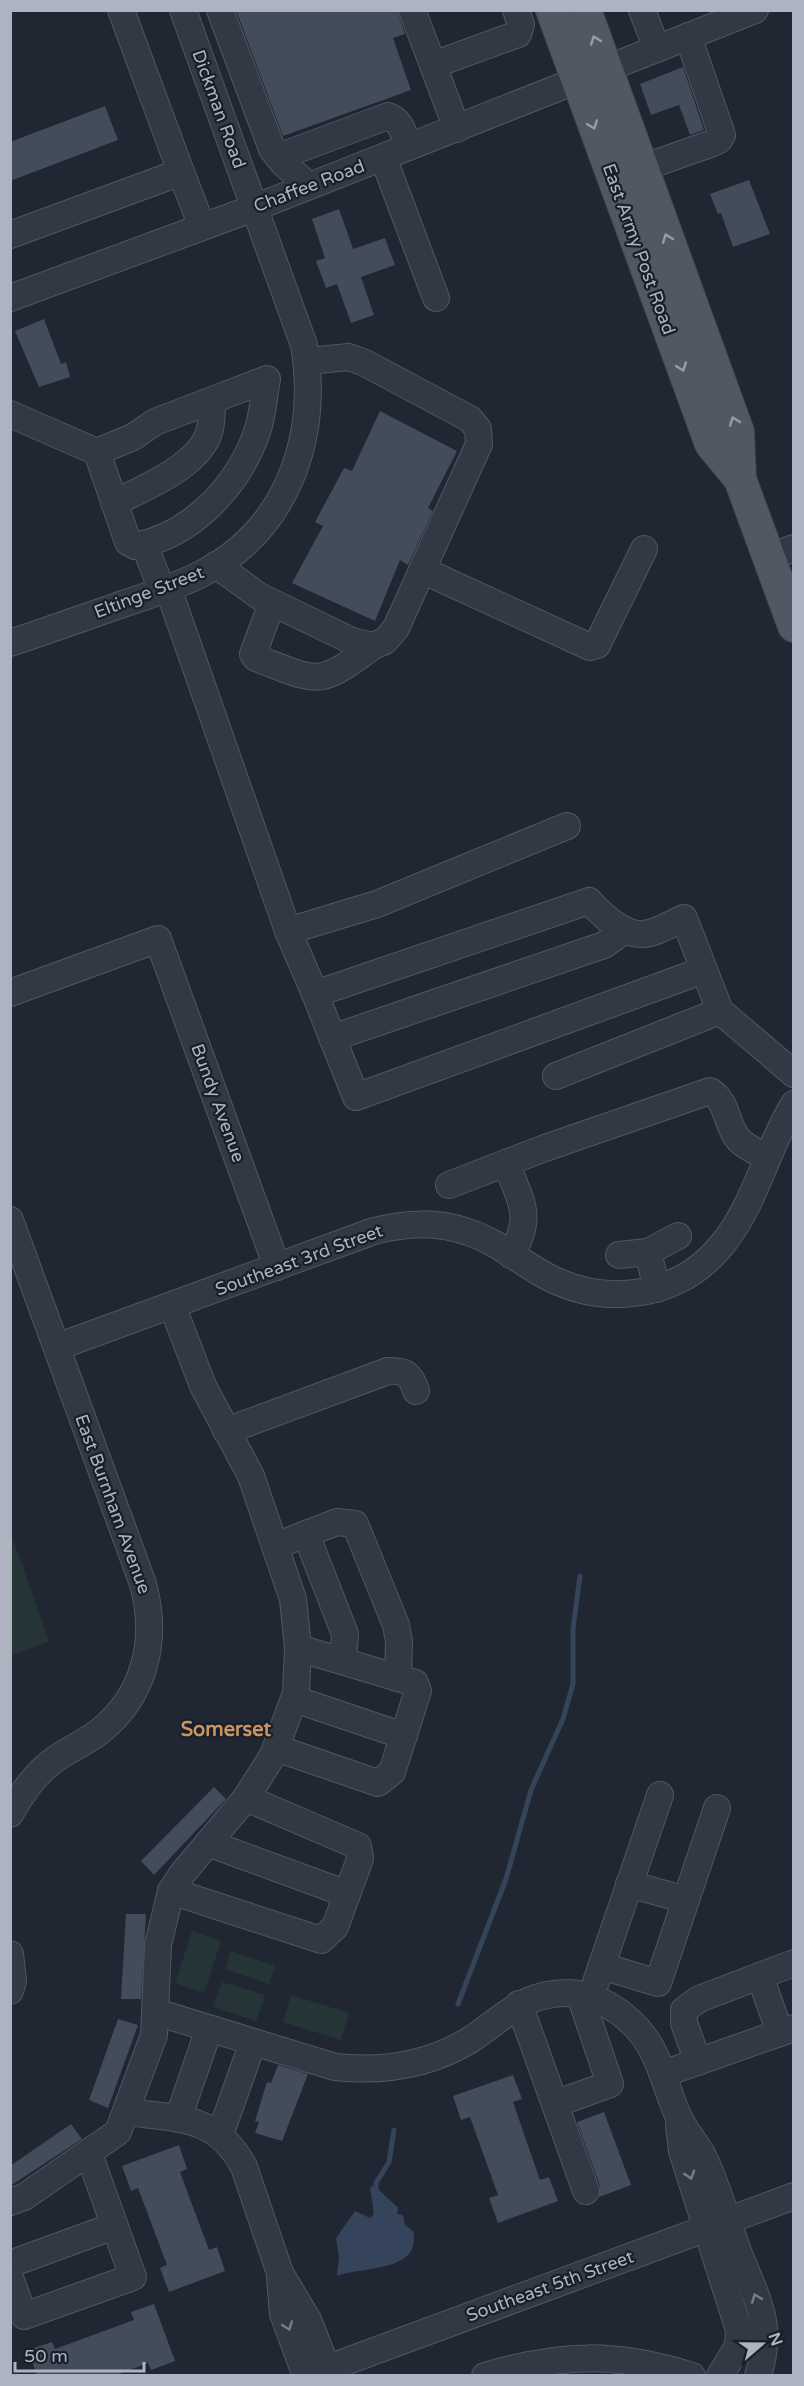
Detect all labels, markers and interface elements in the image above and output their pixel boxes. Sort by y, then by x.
one-way arrow [590,35,603,46]
street label: Dickman Road [187,47,251,171]
one-way arrow [586,119,599,130]
street label: Chaffee Road [250,155,368,217]
street label: East Army Post Road [598,160,680,338]
one-way arrow [662,233,675,244]
one-way arrow [675,361,688,372]
one-way arrow [729,417,742,427]
street label: Eltinge Street [91,561,207,623]
street label: Bundy Avenue [186,1041,250,1165]
street label: Southeast 3rd Street [212,1219,386,1301]
street label: East Burnham Avenue [70,1411,156,1597]
district label: Somerset [181,1718,272,1742]
one-way arrow [682,2169,695,2180]
street label: Southeast 5th Street [463,2245,637,2327]
one-way arrow [750,2293,763,2304]
north arrow [732,2314,792,2374]
one-way arrow [280,2320,293,2330]
text: N [764,2330,787,2349]
scale bar [15,2335,144,2373]
text: 50 m [24,2345,68,2367]

